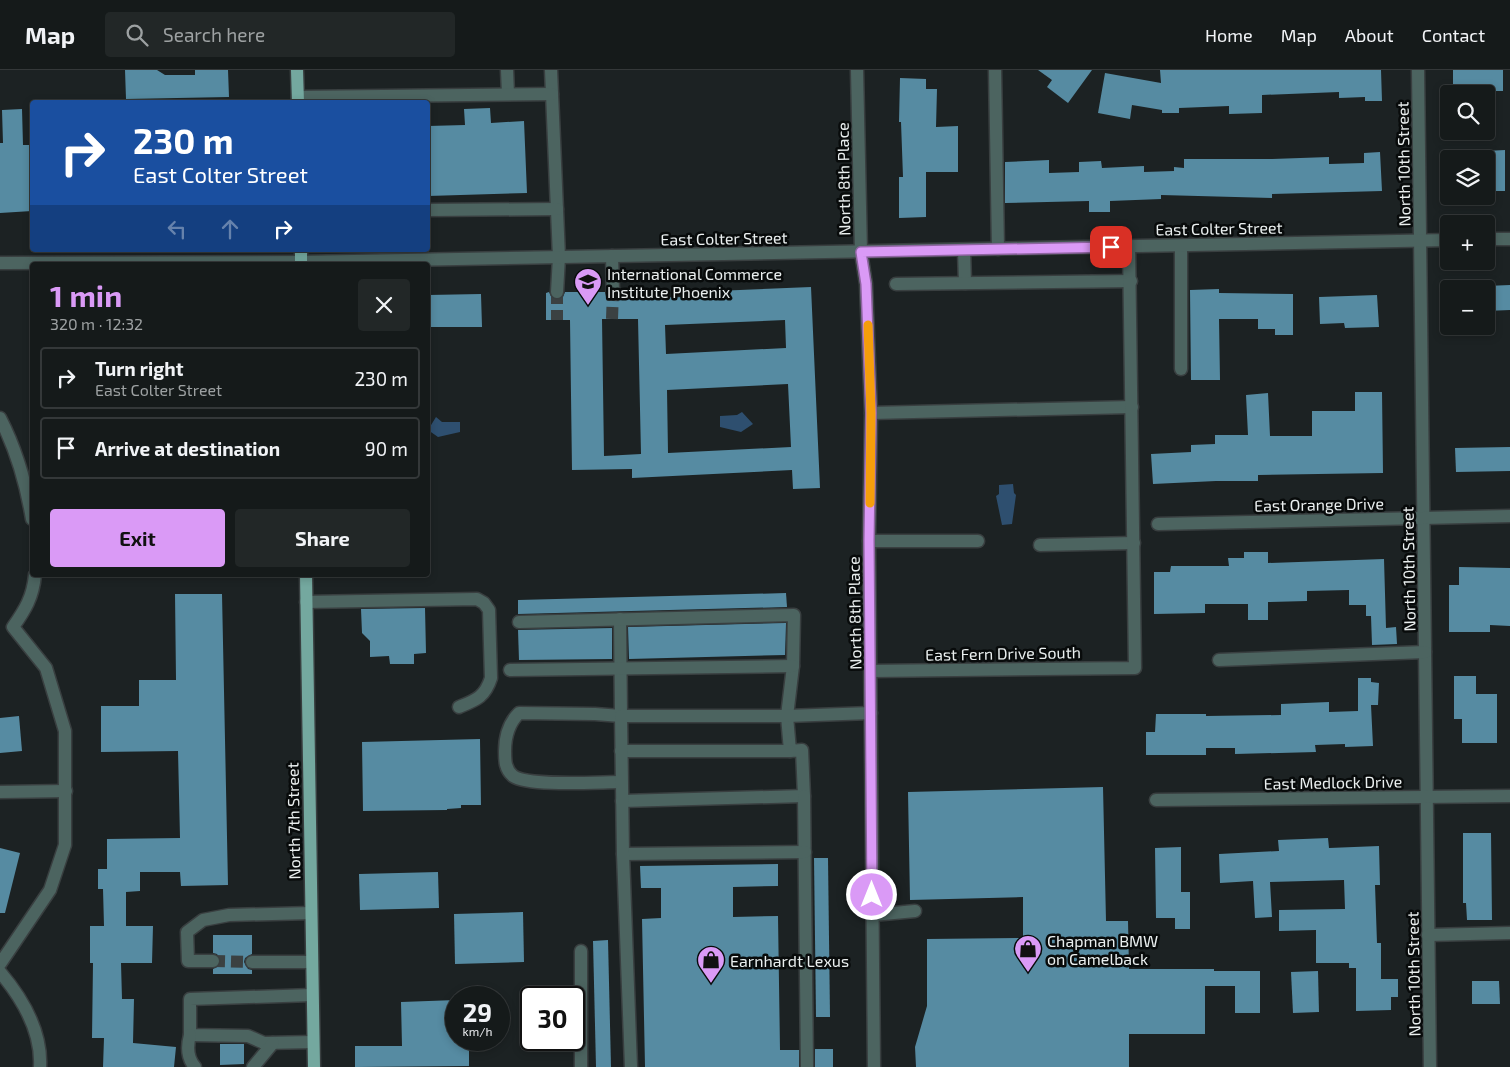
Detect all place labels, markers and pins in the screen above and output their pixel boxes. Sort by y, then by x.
pin [1090,226,1132,268]
place label: International Commerce Institute Phoenix [607,264,782,301]
school or university icon: International Commerce Institute Phoenix [573,267,603,306]
place label: Chapman BMW on Camelback [1047,931,1158,968]
shop icon: Chapman BMW on Camelback [1013,934,1043,973]
shop icon: Earnhardt Lexus [696,945,726,984]
place label: Earnhardt Lexus [730,951,849,970]

